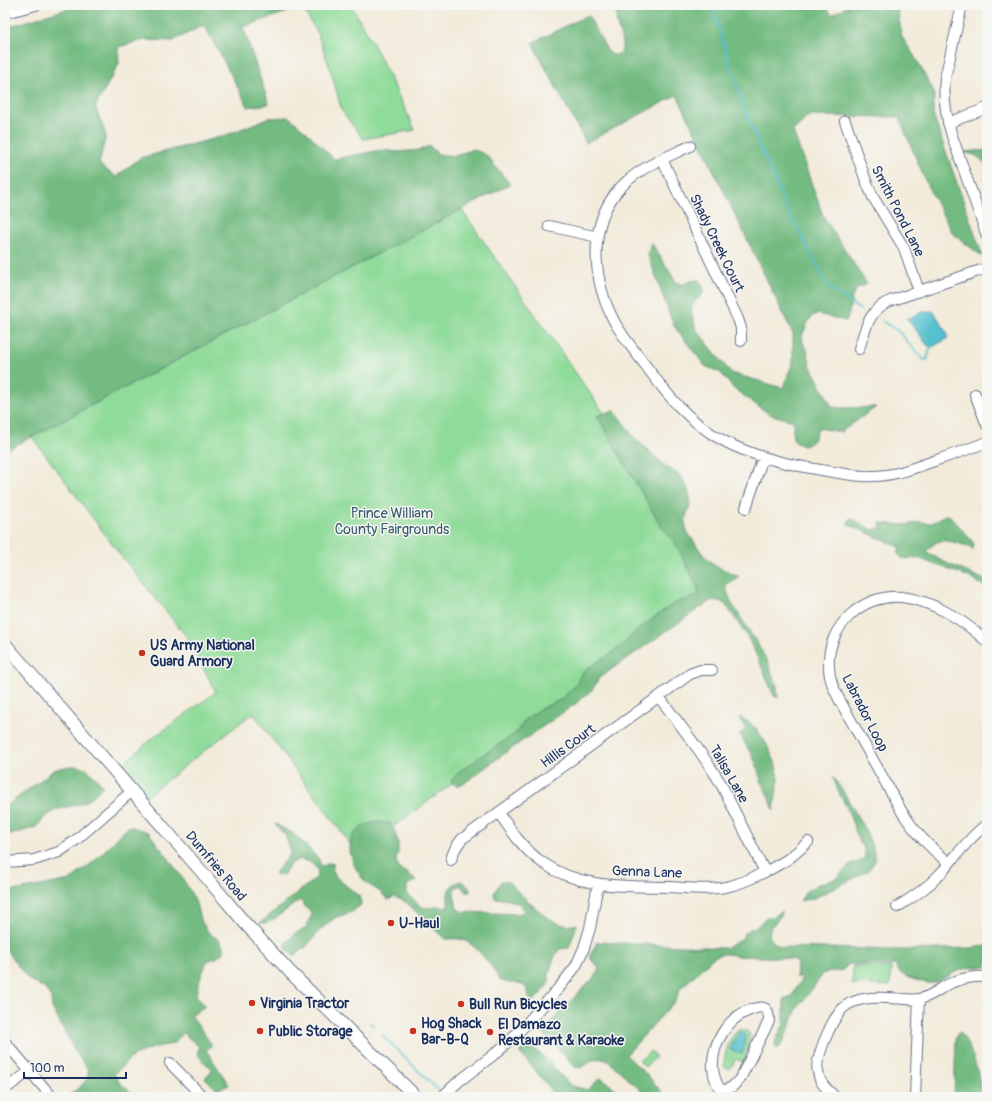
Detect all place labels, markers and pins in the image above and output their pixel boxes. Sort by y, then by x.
place label: US Army National Guard Armory [150,637,255,670]
marker: US Army National Guard Armory [137,648,147,658]
place label: U-Haul [399,915,440,932]
marker: U-Haul [386,918,396,928]
place label: Virginia Tractor [260,995,350,1012]
place label: Bull Run Bicycles [469,996,568,1013]
marker: Virginia Tractor [247,998,257,1008]
marker: Bull Run Bicycles [456,999,466,1009]
place label: Hog Shack Bar-B-Q [421,1015,482,1048]
place label: El Damazo Restaurant & Karaoke [498,1016,625,1049]
place label: Public Storage [268,1023,353,1040]
marker: Public Storage [255,1026,265,1036]
marker: Hog Shack Bar-B-Q [408,1026,418,1036]
marker: El Damazo Restaurant & Karaoke [485,1027,495,1037]

